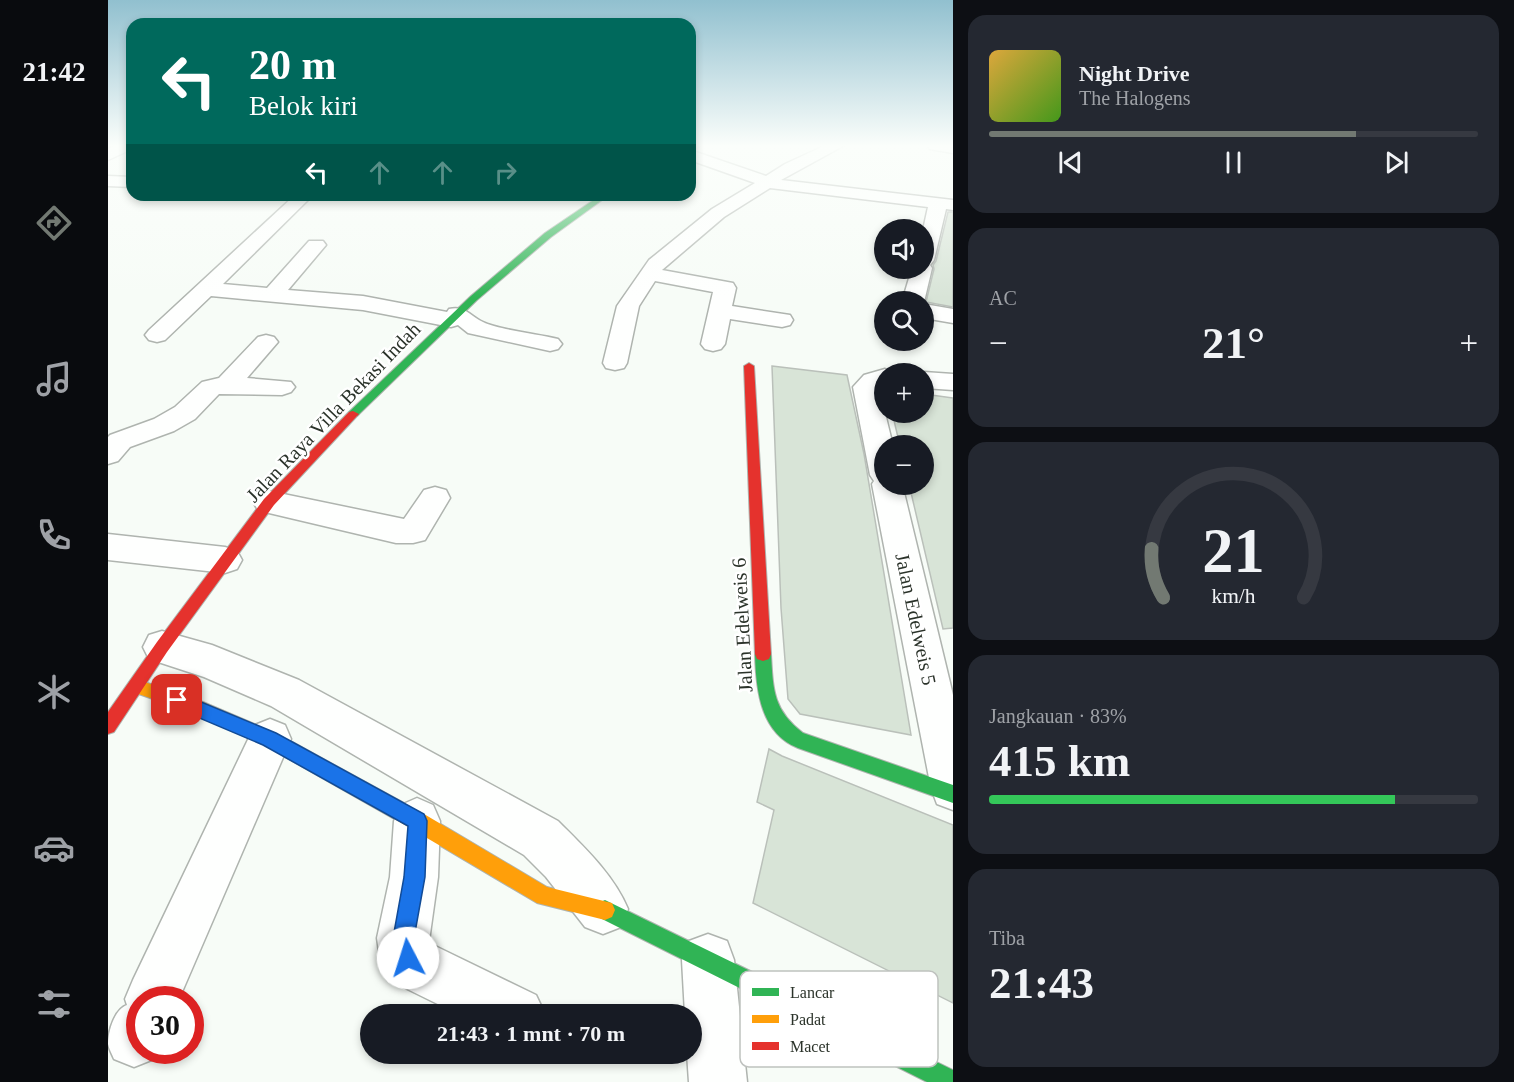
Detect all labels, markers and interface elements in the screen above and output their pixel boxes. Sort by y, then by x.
icon: left [150,42,228,120]
text: 20 m [249,42,337,88]
text: 21:42 [23,57,86,87]
text: Night Drive [1079,61,1190,86]
text: The Halogens [1079,87,1191,109]
text: Belok kiri [249,91,358,121]
icon: previous [1054,146,1087,179]
icon: pause [1217,146,1250,179]
icon: next [1380,146,1413,179]
icon: left [300,156,333,189]
icon: ahead [363,156,396,189]
icon: ahead [426,156,459,189]
icon: right [489,156,522,189]
icon: directions [33,202,75,244]
map controls [874,219,934,495]
button: sound [874,219,934,279]
text: AC [989,287,1017,309]
button: search [874,291,934,351]
street label: Jalan Raya Villa Bekasi Indah [242,318,425,507]
text: 21° [1202,318,1265,368]
text: − [989,325,1008,361]
text: + [1459,325,1478,361]
icon: music [33,358,75,400]
button: + [874,363,934,423]
button: − [874,435,934,495]
icon: phone [33,514,75,556]
text: 21 [1202,516,1265,585]
street label: Jalan Edelweis 5 [891,551,941,687]
street label: Jalan Edelweis 6 [727,557,757,693]
text: km/h [1211,584,1256,608]
icon: climate [33,671,75,713]
pin [151,674,202,725]
icon: arrive [160,683,193,716]
text: Jangkauan · 83% [989,705,1127,727]
text: 415 km [989,736,1130,786]
icon: car [33,827,75,869]
position arrow [376,926,440,990]
text: Tiba [989,927,1025,949]
text: 21:43 [989,958,1094,1008]
legend [740,971,938,1067]
icon: filters [33,983,75,1025]
text: Lancar [790,984,835,1001]
speed limit sign: 30 [126,986,204,1064]
text: Padat [790,1011,826,1028]
text: 21:43 · 1 mnt · 70 m [437,1021,625,1046]
text: Macet [790,1038,831,1055]

